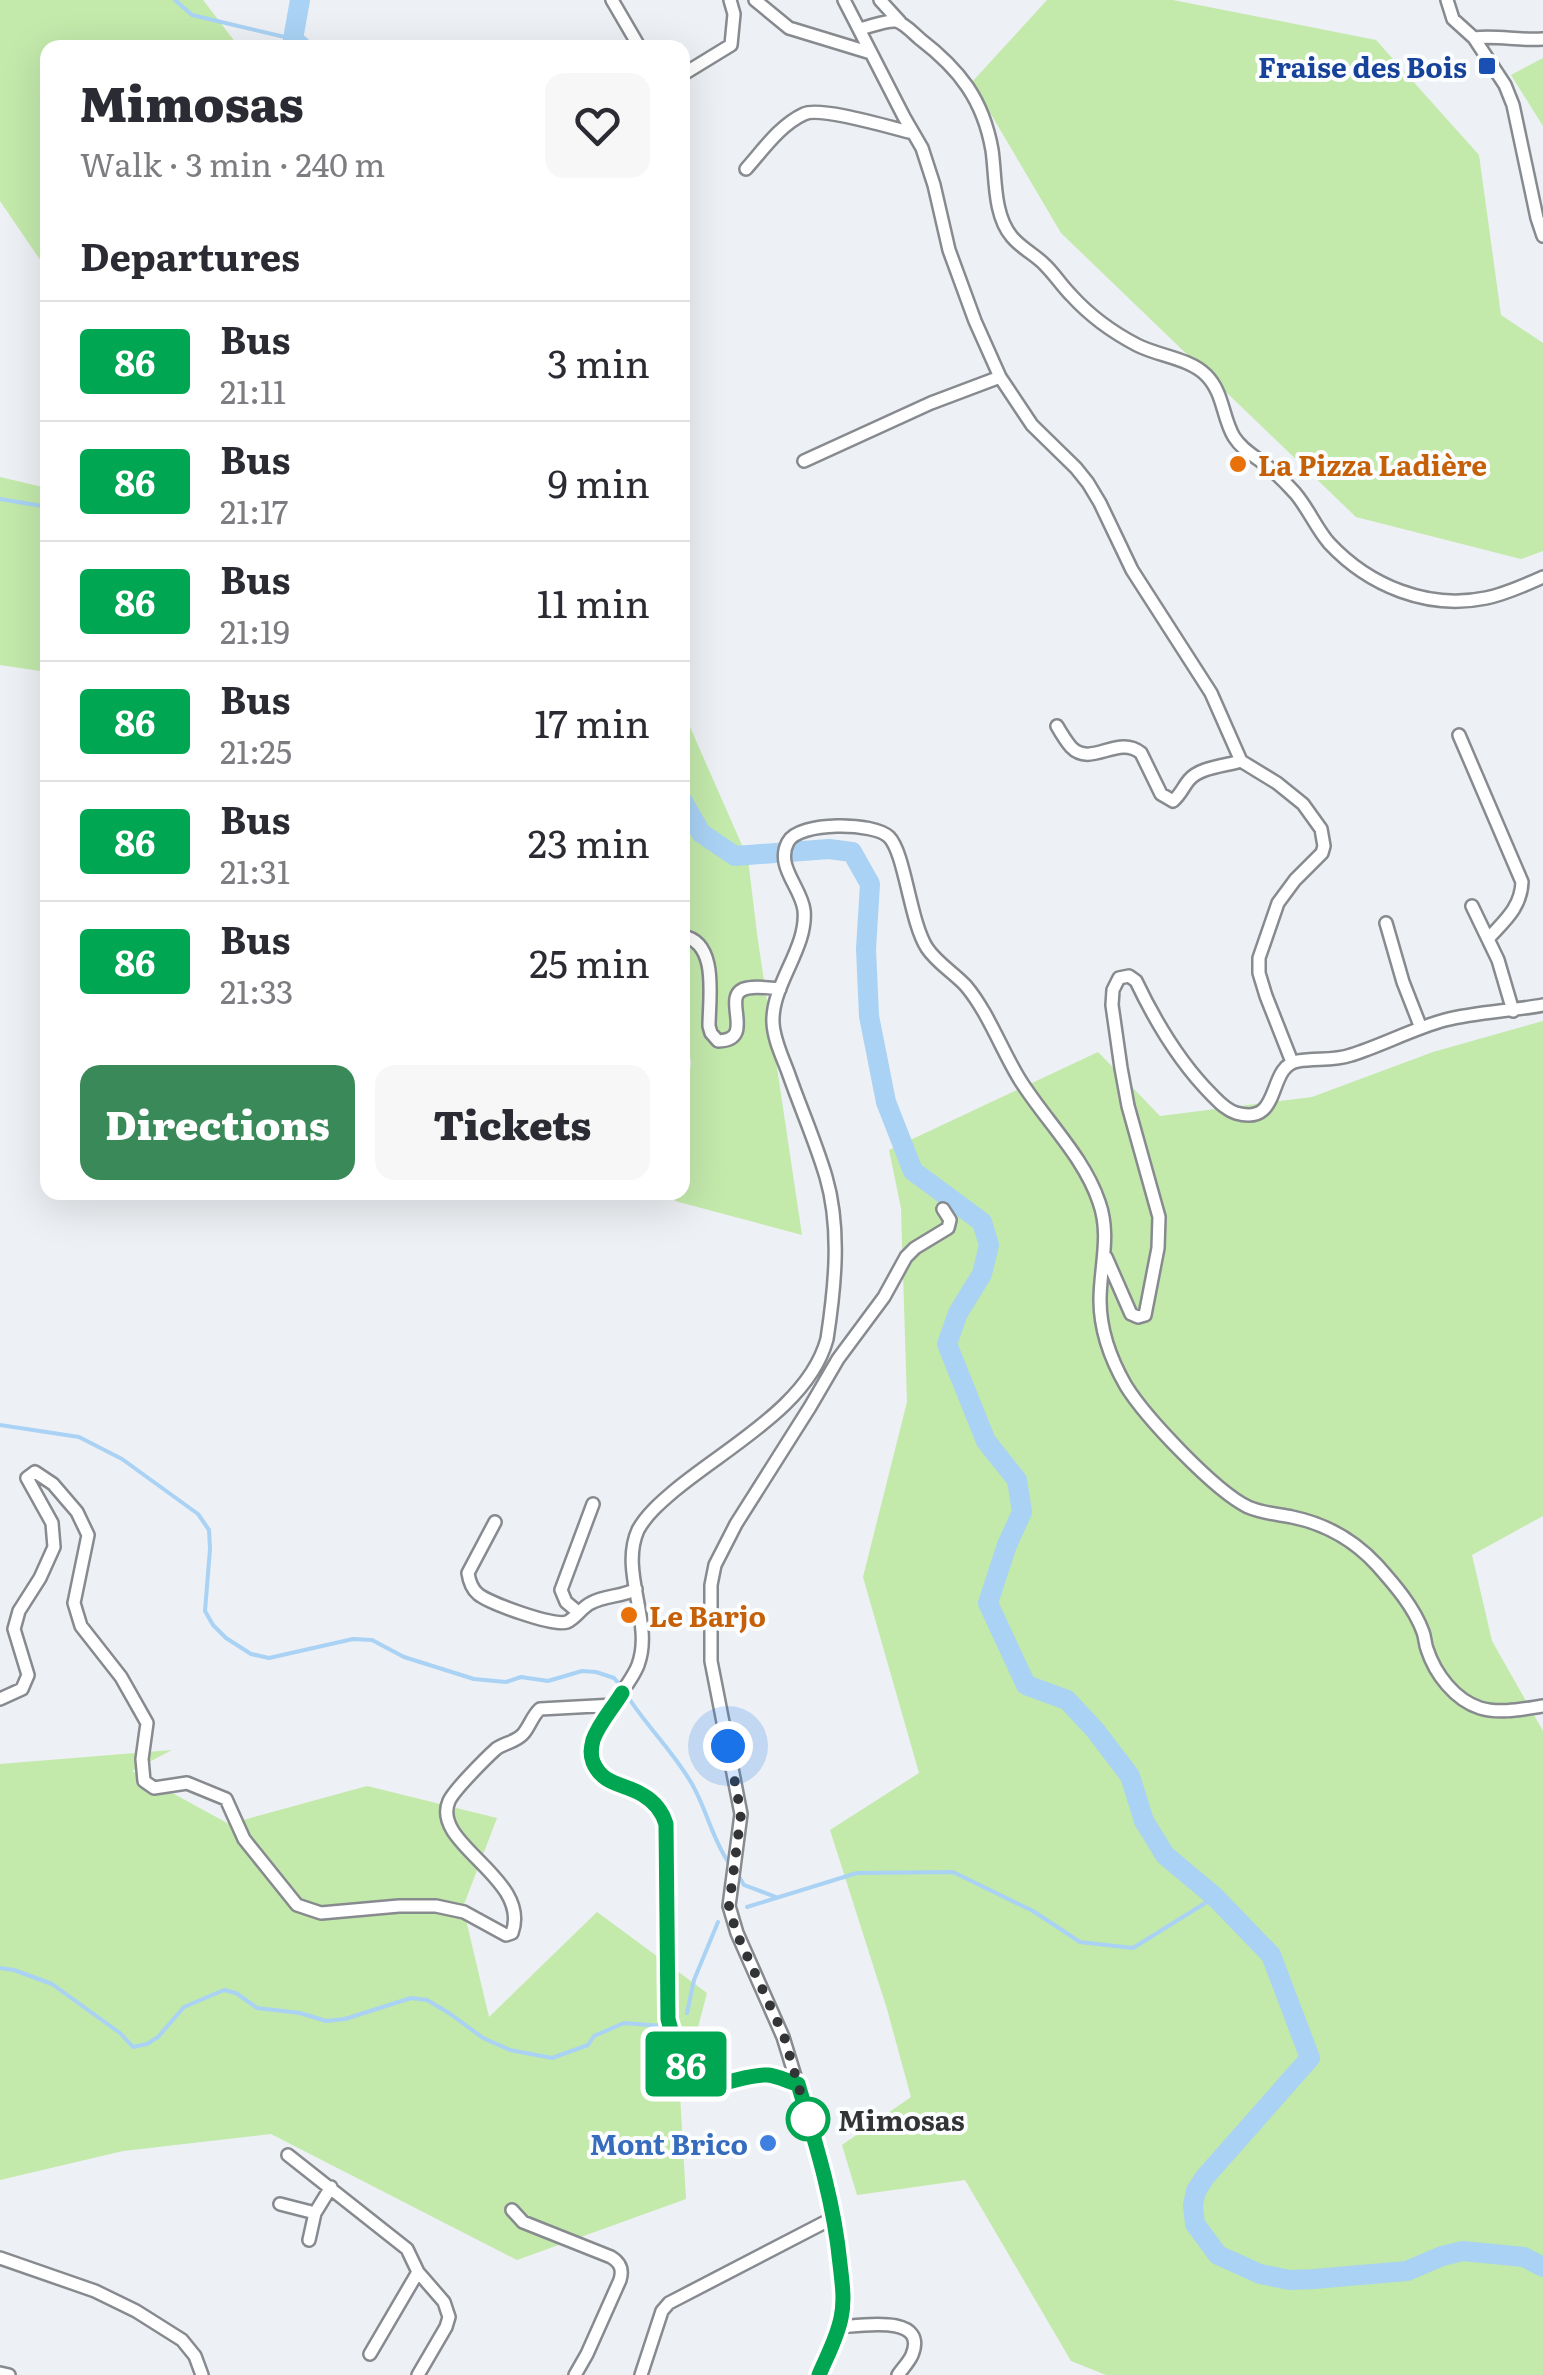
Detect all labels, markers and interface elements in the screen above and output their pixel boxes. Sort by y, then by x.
place label: Fraise des Bois [1258,45,1467,87]
marker: Fraise des Bois [1476,55,1498,77]
text: Mimosas [80,66,304,137]
button: heart [545,73,650,178]
text: Walk · 3 min · 240 m [80,139,385,187]
text: Departures [80,226,300,283]
text: Bus [220,309,291,366]
text: 3 min [547,333,650,390]
text: 86 [114,335,156,387]
text: 21:11 [220,366,286,414]
text: Bus [220,429,291,486]
place label: La Pizza Ladière [1258,443,1487,485]
text: 9 min [548,453,650,510]
marker: La Pizza Ladière [1227,453,1249,475]
text: 86 [114,455,156,507]
text: 21:17 [220,486,288,534]
text: Bus [220,549,291,606]
text: 11 min [537,573,650,630]
text: 86 [114,575,156,627]
text: 21:19 [220,606,290,654]
text: Bus [220,669,291,726]
text: 17 min [534,693,650,750]
text: 86 [114,695,156,747]
text: 21:25 [220,726,292,774]
text: Bus [220,789,291,846]
text: 23 min [528,813,650,870]
text: 86 [114,815,156,867]
text: 21:31 [220,846,290,894]
text: Bus [220,909,291,966]
text: 25 min [529,933,650,990]
text: 86 [114,935,156,987]
text: 21:33 [220,966,293,1014]
button: Directions [80,1065,355,1180]
button: Tickets [375,1065,650,1180]
place label: Le Barjo [649,1594,766,1636]
marker: Le Barjo [618,1604,640,1626]
your location [703,1721,753,1771]
line badge: 86 [641,2032,731,2096]
text: 86 [665,2038,707,2090]
marker: Mimosas [787,2098,829,2140]
place label: Mimosas [838,2098,965,2140]
place label: Mont Brico [590,2122,748,2164]
marker: Mont Brico [757,2132,779,2154]

